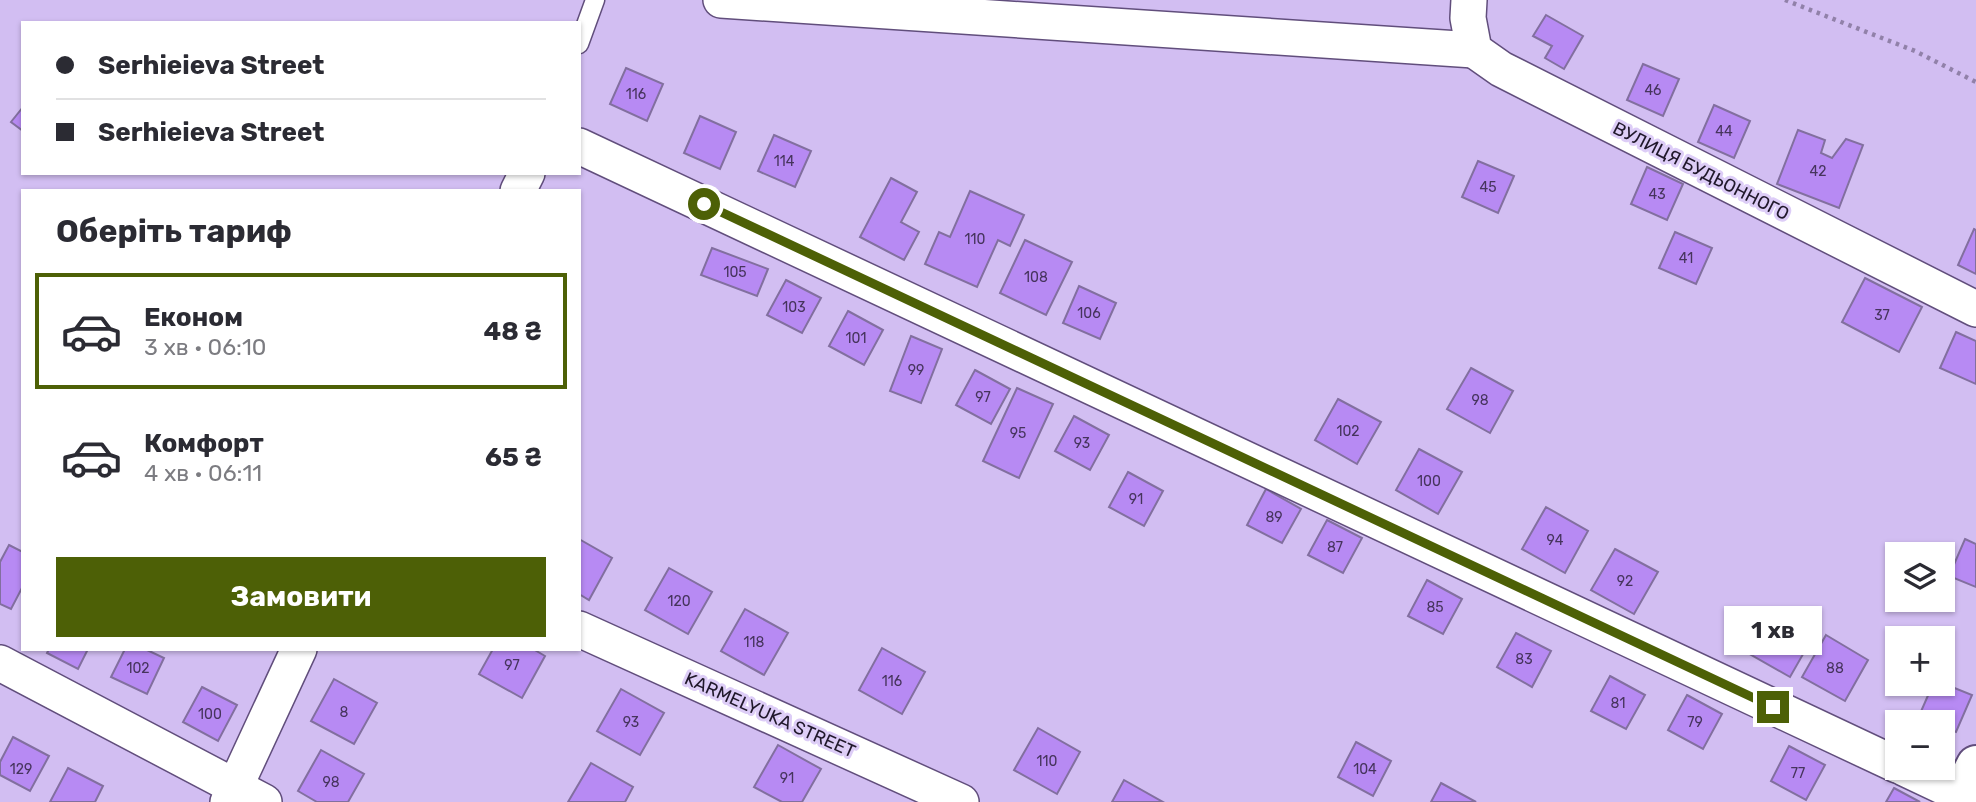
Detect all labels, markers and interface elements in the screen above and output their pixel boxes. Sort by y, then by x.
text: Serhieieva Street [98,50,324,81]
house number: 46 [1644,82,1662,99]
house number: 116 [626,86,646,103]
text: Serhieieva Street [98,117,324,148]
street label: ВУЛИЦЯ БУДЬОННОГО [1609,117,1793,225]
house number: 44 [1715,123,1733,140]
house number: 114 [774,153,795,170]
house number: 42 [1810,163,1826,180]
house number: 45 [1479,179,1497,196]
house number: 43 [1648,186,1666,203]
route start [688,188,720,220]
text: Оберіть тариф [56,212,292,250]
house number: 110 [965,231,986,248]
house number: 41 [1679,250,1693,267]
house number: 105 [723,264,747,281]
house number: 108 [1024,269,1048,286]
house number: 103 [782,299,806,316]
icon: car [60,300,123,363]
text: Економ [144,302,243,333]
house number: 106 [1077,305,1101,322]
house number: 37 [1874,307,1890,324]
text: 48 ₴ [483,316,542,347]
house number: 101 [846,330,866,347]
text: 3 хв · 06:10 [144,333,266,361]
house number: 99 [908,362,924,379]
house number: 97 [975,389,991,406]
house number: 98 [1471,392,1489,409]
house number: 102 [1336,423,1360,440]
house number: 95 [1010,425,1026,442]
icon: car [60,426,123,489]
text: Комфорт [144,428,264,459]
house number: 93 [1074,435,1090,452]
text: 65 ₴ [485,442,542,473]
text: 4 хв · 06:11 [144,459,262,487]
house number: 100 [1417,473,1441,490]
house number: 91 [1129,491,1143,508]
house number: 89 [1265,509,1283,526]
house number: 94 [1547,532,1564,549]
house number: 87 [1327,539,1343,556]
map controls [1885,542,1955,780]
button: layers [1885,542,1955,612]
button: Замовити [56,557,546,637]
house number: 92 [1617,573,1633,590]
house number: 120 [667,593,691,610]
house number: 85 [1426,599,1444,616]
callout: 1 хв [1724,606,1822,654]
text: 1 хв [1751,616,1795,644]
button: + [1885,626,1955,696]
house number: 118 [744,634,765,651]
house number: 83 [1515,651,1533,668]
house number: 97 [504,657,520,674]
house number: 102 [126,660,150,677]
house number: 88 [1826,660,1844,677]
street label: KARMELYUKA STREET [681,667,859,763]
house number: 116 [882,673,902,690]
route end [1757,691,1789,723]
house number: 81 [1611,695,1625,712]
house number: 8 [340,704,349,721]
house number: 100 [198,706,222,723]
button: − [1885,710,1955,780]
house number: 93 [623,714,639,731]
house number: 79 [1687,714,1703,731]
house number: 110 [1037,753,1058,770]
house number: 129 [10,761,32,778]
house number: 104 [1353,761,1377,778]
house number: 77 [1791,765,1805,782]
house number: 91 [780,770,794,787]
house number: 98 [322,774,340,791]

